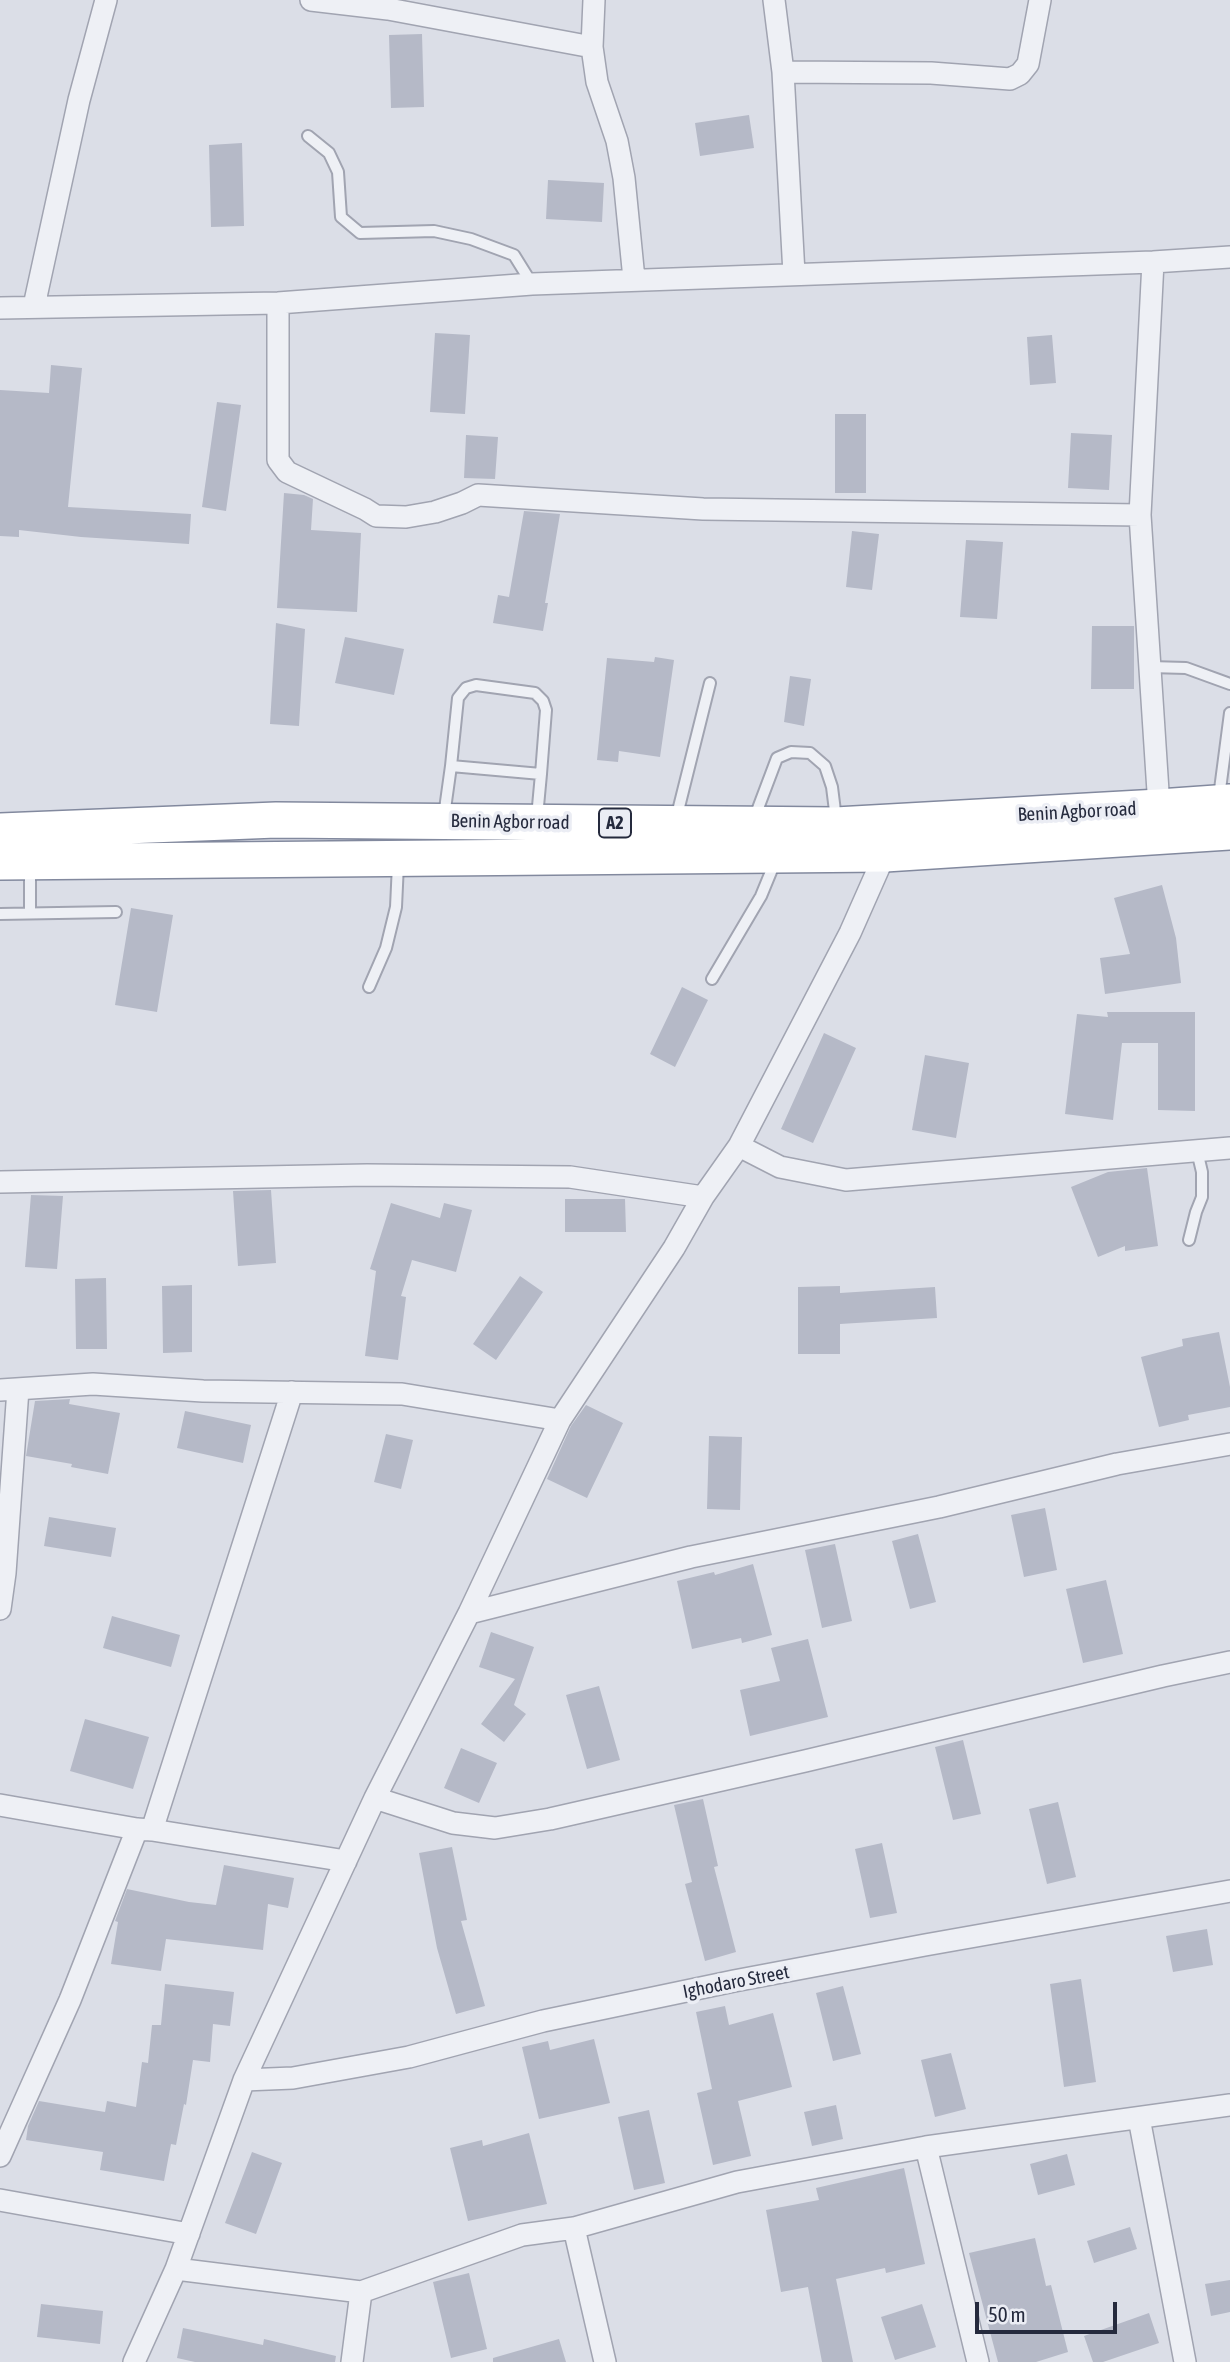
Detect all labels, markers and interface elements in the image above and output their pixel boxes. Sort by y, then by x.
street label: Benin Agbor road [1017,798,1137,826]
road number: A2 [599,808,631,838]
street label: Benin Agbor road [450,810,570,834]
street label: Ighodaro Street [681,1961,791,2003]
scale bar [978,2288,1120,2332]
text: 50 m [988,2302,1026,2326]

